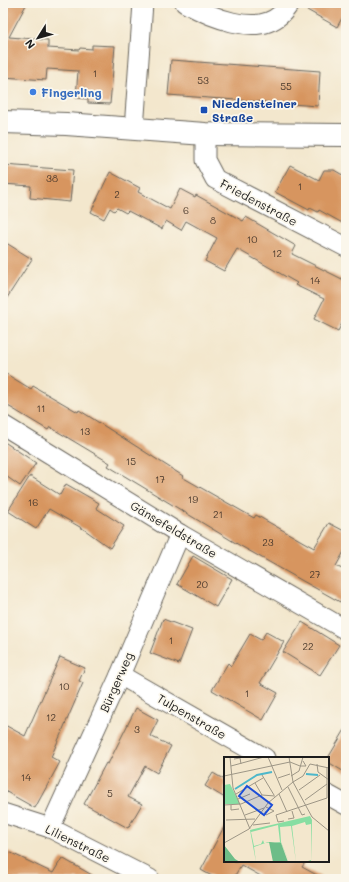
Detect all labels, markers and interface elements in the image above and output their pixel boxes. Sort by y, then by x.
north arrow [18,18,58,58]
text: N [21,36,38,52]
house number: 1 [93,66,97,80]
house number: 53 [197,73,209,87]
house number: 55 [280,79,292,93]
place label: Fingerling [41,84,102,100]
marker: Fingerling [28,87,38,97]
place label: Niedensteiner Straße [212,95,297,125]
marker: Niedensteiner Straße [199,105,209,115]
house number: 38 [46,171,58,185]
street label: Friedenstraße [218,175,300,229]
house number: 1 [298,179,302,193]
house number: 2 [114,187,120,201]
house number: 6 [183,203,189,217]
house number: 8 [210,213,216,227]
house number: 10 [247,232,257,246]
house number: 12 [272,246,282,260]
house number: 14 [310,273,320,287]
house number: 11 [37,401,45,415]
house number: 13 [80,424,90,438]
house number: 15 [126,454,136,468]
house number: 17 [155,472,165,486]
house number: 19 [188,492,198,506]
house number: 16 [28,495,38,509]
street label: Gänsefeldstraße [128,497,220,561]
house number: 21 [213,507,223,521]
house number: 23 [262,535,274,549]
house number: 27 [309,567,321,581]
house number: 20 [196,577,208,591]
house number: 1 [169,633,173,647]
house number: 22 [302,639,314,653]
street label: Bürgerweg [96,649,136,715]
house number: 10 [59,679,69,693]
house number: 1 [245,686,249,700]
street label: Tulpenstraße [154,690,230,742]
house number: 12 [46,710,56,724]
house number: 3 [134,722,140,736]
inset map [224,757,329,862]
house number: 14 [21,770,31,784]
house number: 5 [107,786,113,800]
street label: Lilienstraße [43,820,113,866]

